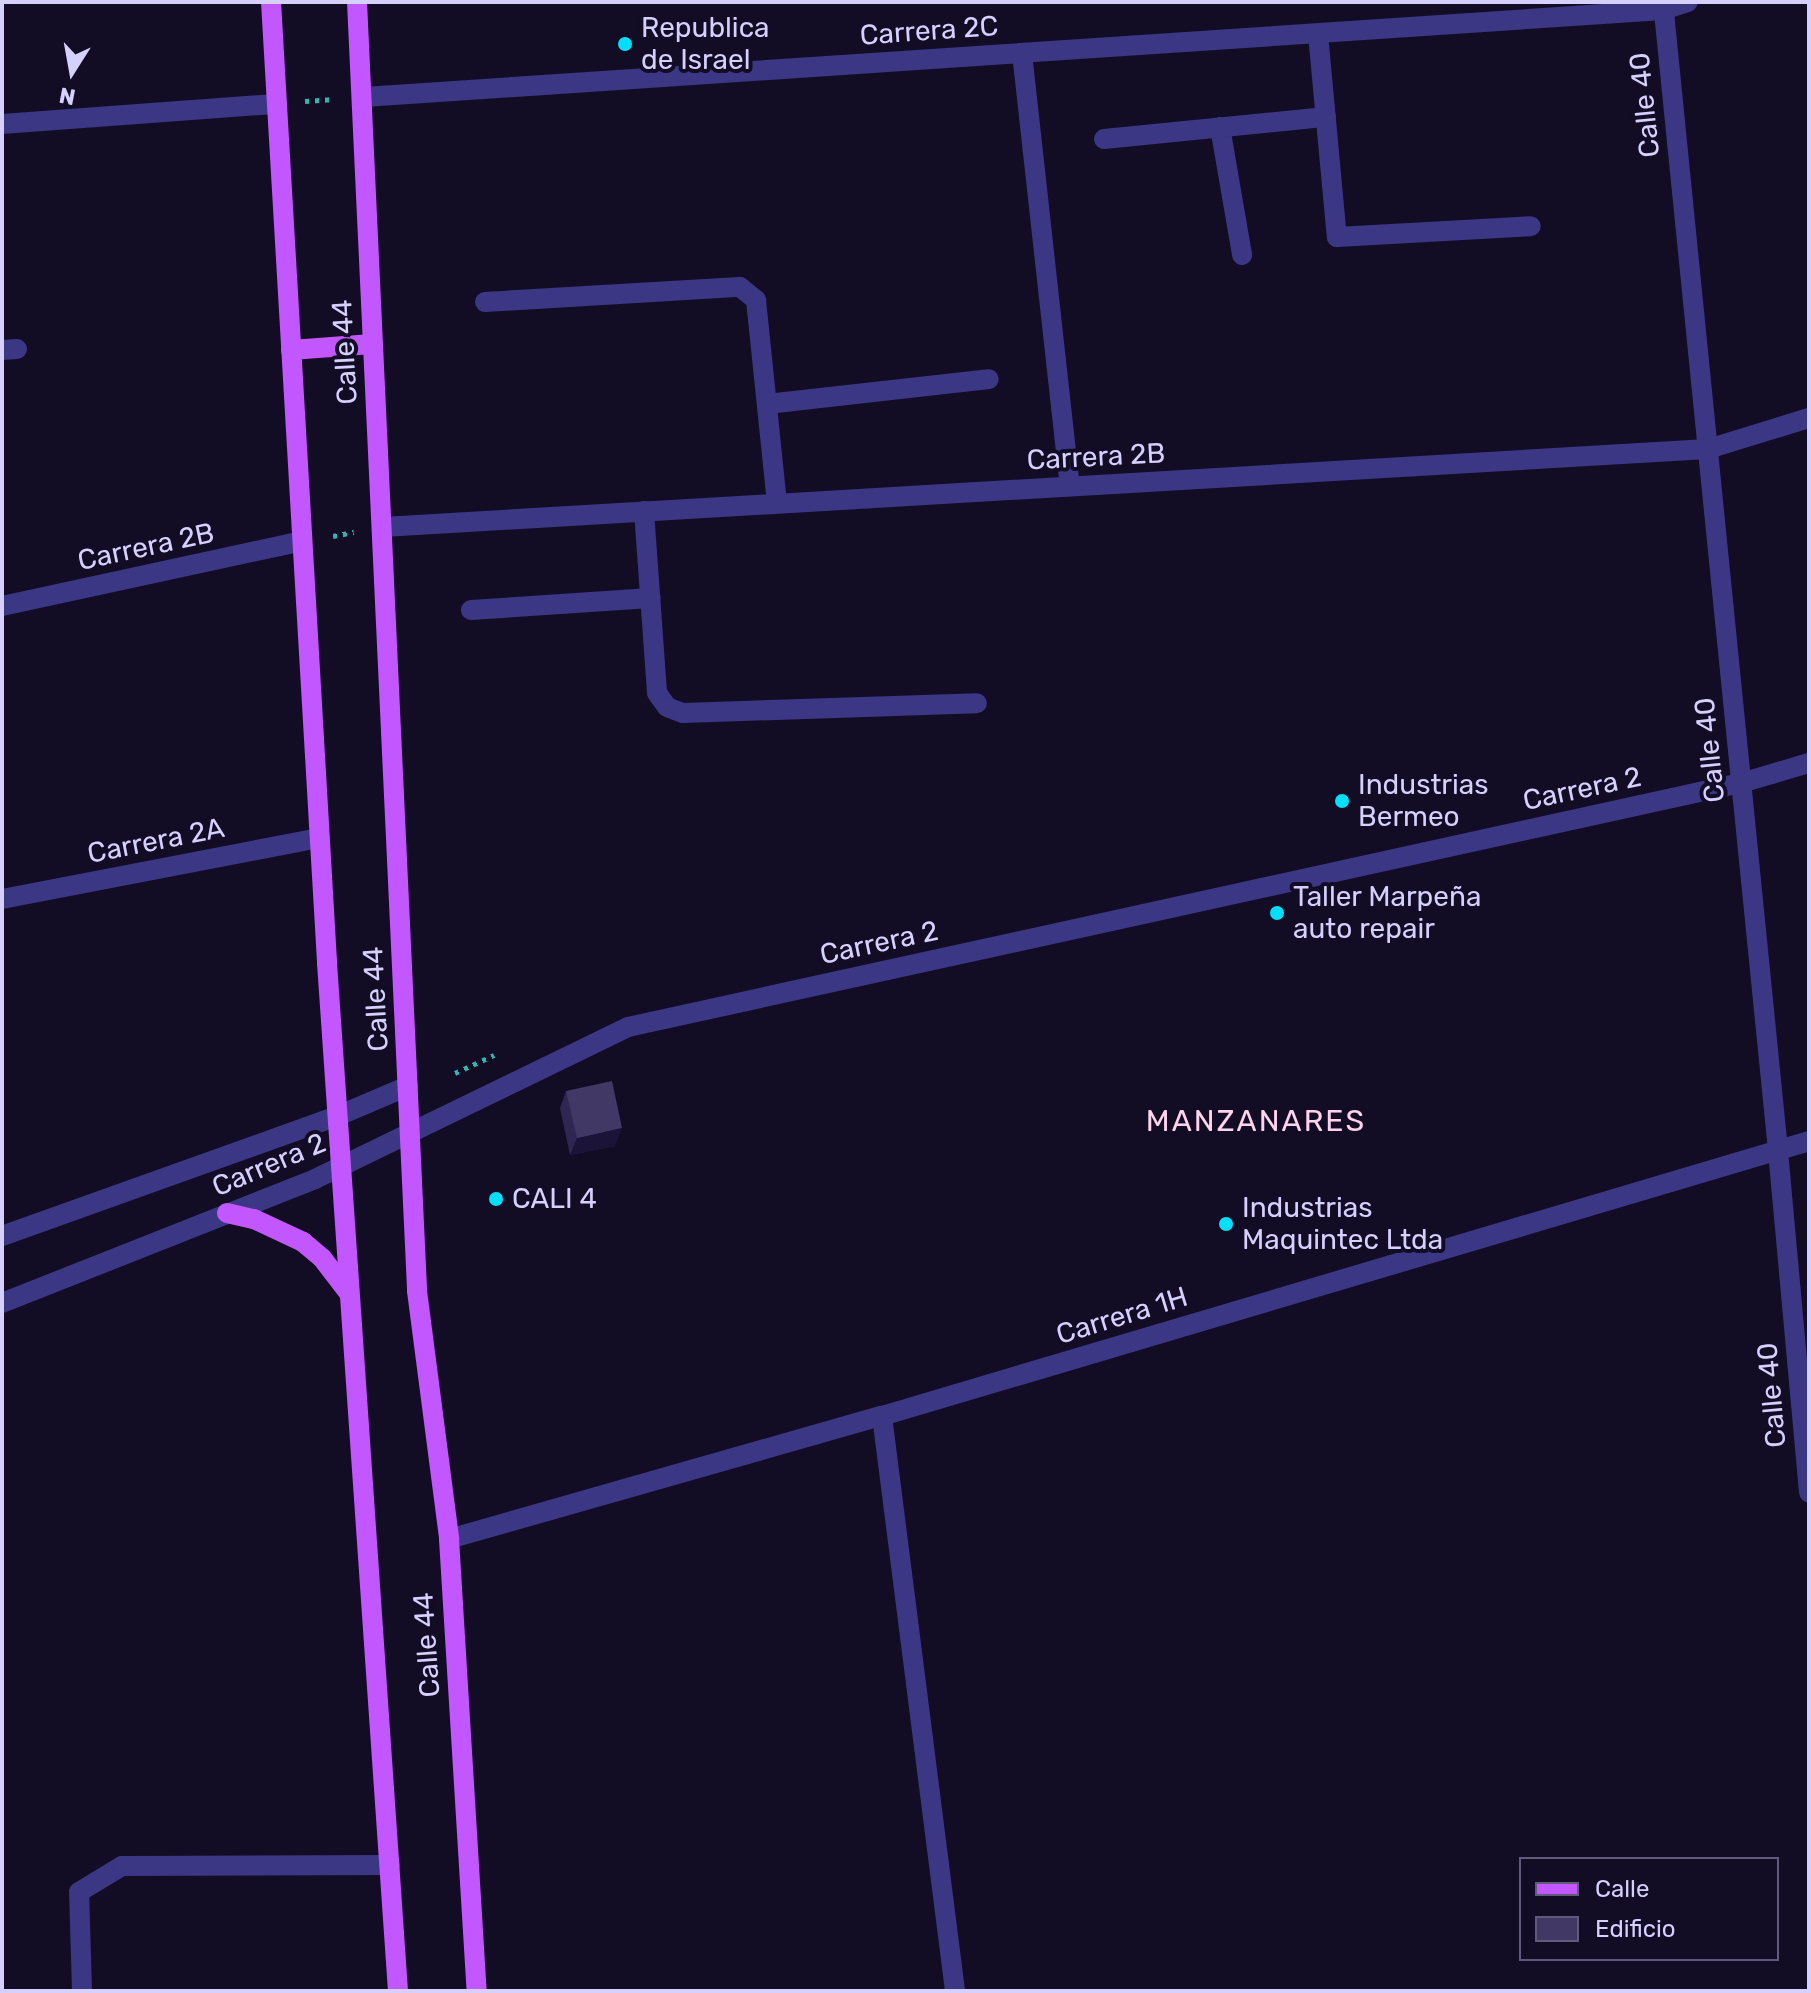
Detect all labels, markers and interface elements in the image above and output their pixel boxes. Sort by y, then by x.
street label: Carrera 2C [859,9,999,53]
place label: Republica de Israel [641,11,770,77]
north arrow [32,32,112,112]
marker: Republica de Israel [616,35,634,53]
street label: Calle 40 [1623,51,1667,159]
text: N [57,81,78,111]
street label: Calle 44 [325,299,365,405]
street label: Carrera 2B [1026,437,1166,477]
street label: Carrera 2B [75,516,217,578]
street label: Calle 40 [1688,696,1732,804]
street label: Carrera 2 [1520,760,1644,818]
place label: Industrias Bermeo [1358,768,1488,834]
marker: Industrias Bermeo [1333,792,1351,810]
street label: Carrera 2A [85,811,227,871]
place label: Taller Marpeña auto repair [1293,880,1482,946]
marker: Taller Marpeña auto repair [1268,904,1286,922]
street label: Carrera 2 [817,914,941,972]
street label: Calle 44 [356,946,396,1052]
district label: MANZANARES [1146,1103,1366,1139]
street label: Carrera 2 [207,1126,331,1204]
place label: CALI 4 [512,1182,597,1216]
marker: CALI 4 [487,1190,505,1208]
place label: Industrias Maquintec Ltda [1242,1191,1443,1257]
marker: Industrias Maquintec Ltda [1217,1215,1235,1233]
street label: Carrera 1H [1052,1280,1192,1352]
street label: Calle 40 [1751,1341,1793,1449]
street label: Calle 44 [407,1591,447,1699]
legend [1519,1857,1779,1961]
text: Calle [1595,1875,1649,1903]
text: Edificio [1595,1915,1676,1943]

